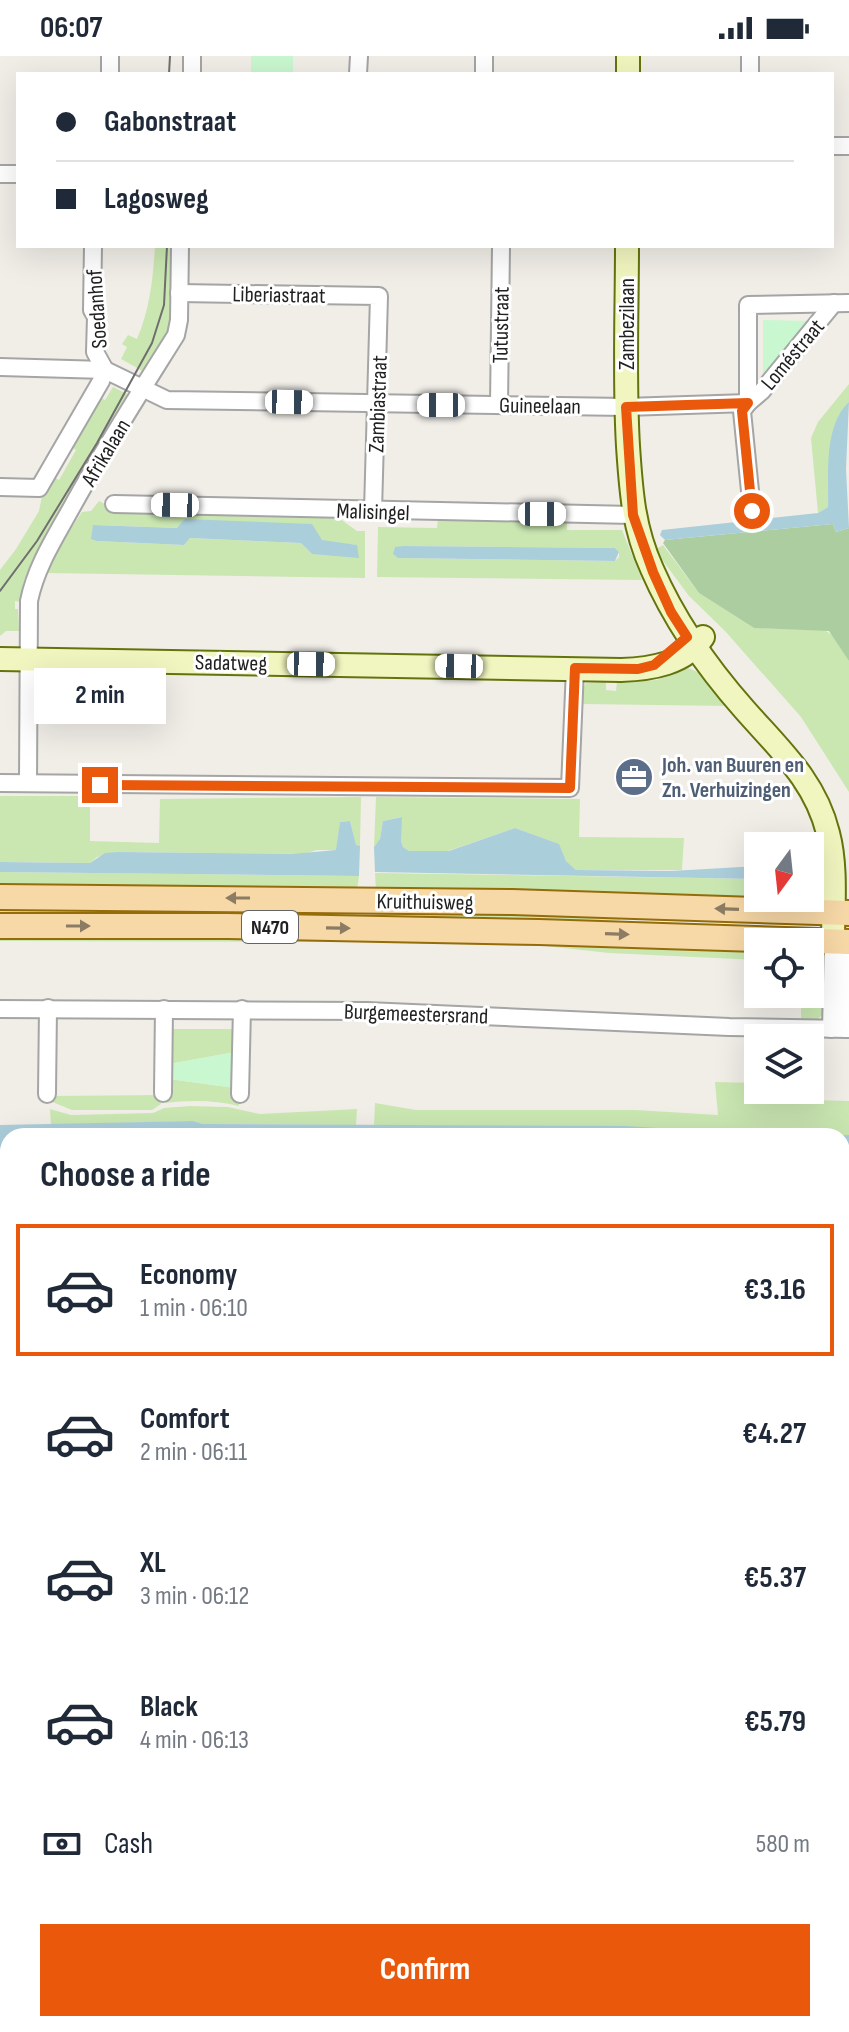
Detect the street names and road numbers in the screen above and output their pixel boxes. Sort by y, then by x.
street label: Soedanhof [81,268,114,349]
street label: Zambezilaan [614,278,641,370]
street label: Liberiastraat [232,281,326,310]
street label: Tutustraat [487,286,516,364]
street label: Loméstraat [756,314,831,396]
street label: Zambiastraat [363,355,394,453]
street label: Guineelaan [499,392,581,421]
street label: Afrikalaan [75,414,137,492]
street label: Malisingel [336,498,410,527]
street label: Sadatweg [195,649,267,678]
street label: Kruithuisweg [376,888,474,917]
road number: N470 [242,911,298,943]
street label: Burgemeestersrand [343,998,488,1031]

